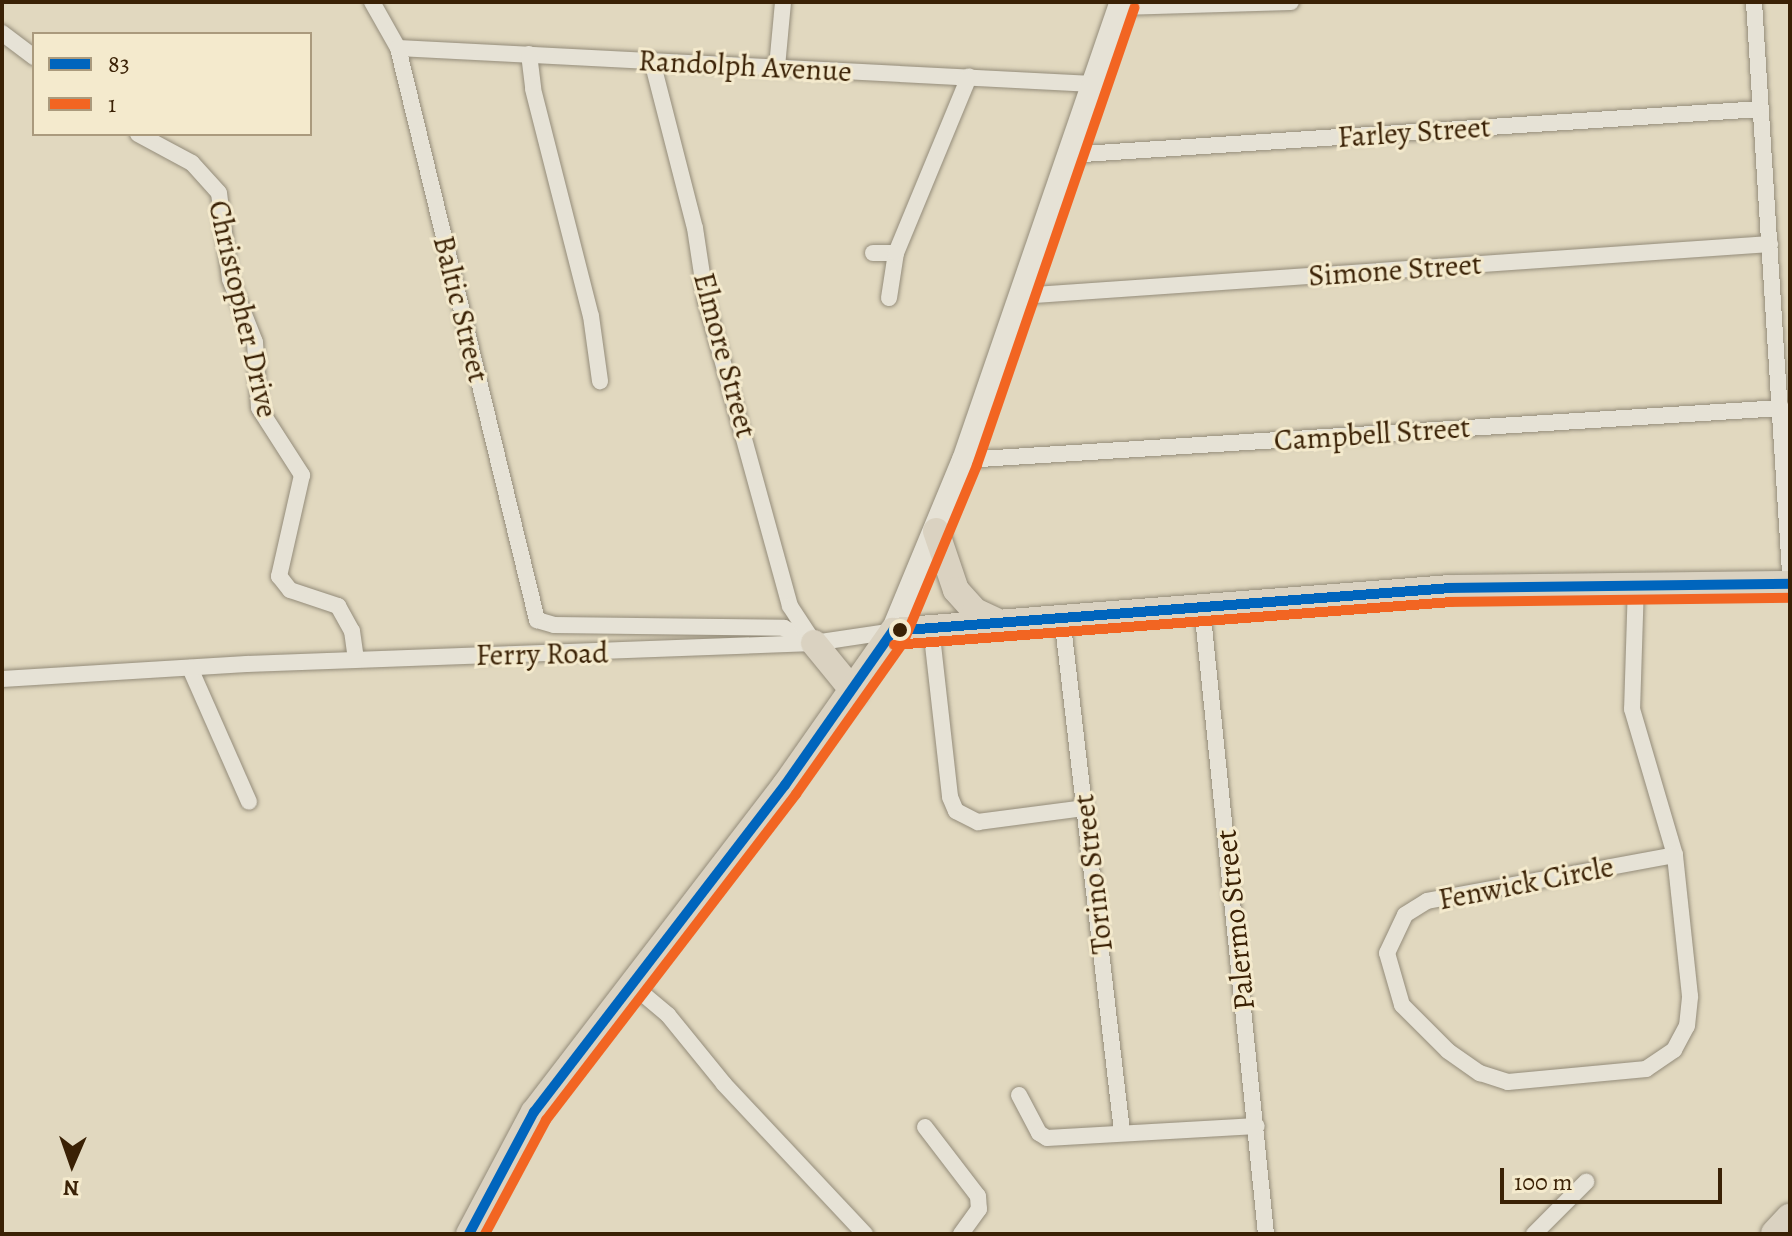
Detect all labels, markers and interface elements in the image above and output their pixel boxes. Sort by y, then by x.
legend [32,32,312,136]
street label: Randolph Avenue [637,42,853,90]
text: 83 [108,48,130,80]
text: 1 [108,88,116,120]
street label: Farley Street [1336,109,1492,155]
street label: Christopher Drive [201,197,285,421]
street label: Baltic Street [425,232,497,386]
street label: Simone Street [1307,246,1483,294]
street label: Elmore Street [686,269,764,441]
street label: Campbell Street [1273,409,1471,459]
unlabelled marker [892,622,908,638]
street label: Ferry Road [475,635,609,673]
street label: Torino Street [1065,792,1121,956]
street label: Palermo Street [1208,828,1262,1012]
street label: Fenwick Circle [1435,848,1617,918]
north arrow [32,1124,112,1204]
scale bar [1504,1152,1726,1202]
text: 100 m [1514,1166,1573,1198]
text: N [63,1173,80,1203]

